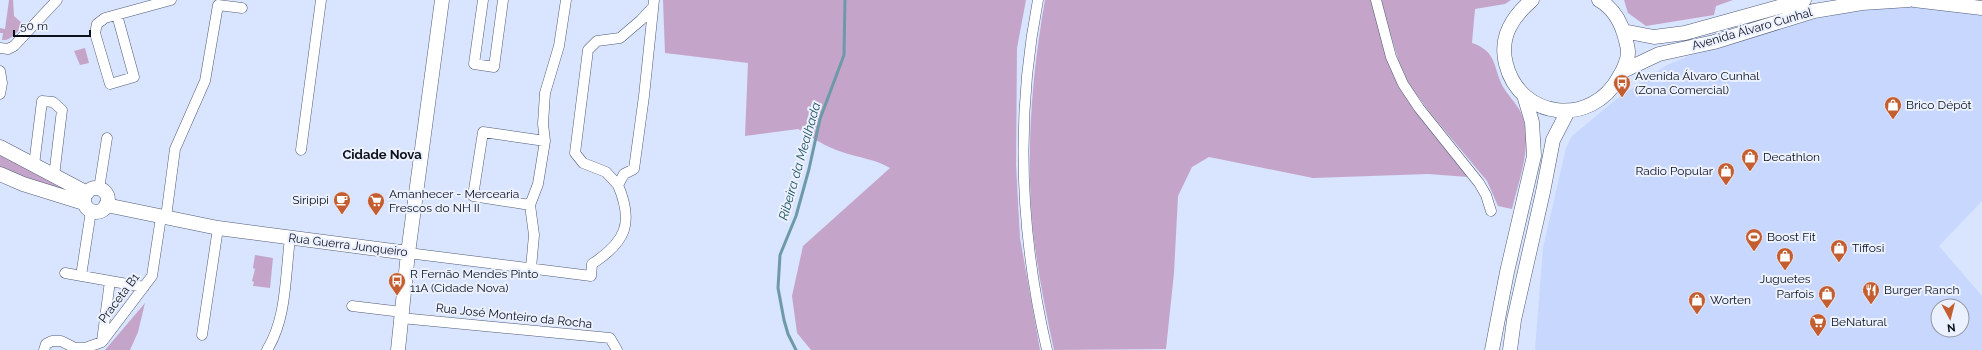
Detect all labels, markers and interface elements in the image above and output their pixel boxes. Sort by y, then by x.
street label: Avenida Álvaro Cunhal [1690,5,1815,53]
scale bar [14,12,90,38]
text: 50 m [20,19,48,33]
place label: Avenida Álvaro Cunhal (Zona Comercial) [1635,69,1760,97]
bus stop icon: Avenida Álvaro Cunhal (Zona Comercial) [1612,73,1632,98]
shop icon: Brico Dépôt [1883,95,1903,120]
place label: Brico Dépôt [1906,98,1972,112]
water label: Ribeira da Mealhada [775,100,824,222]
district label: Cidade Nova [342,147,422,162]
shop icon: Decathlon [1740,147,1760,172]
place label: Decathlon [1763,150,1820,164]
shop icon: Radio Popular [1716,161,1736,186]
place label: Radio Popular [1635,164,1714,178]
place label: Amanhecer - Mercearia Frescos do NH II [389,187,519,215]
cafe icon: Siripipi [332,190,352,215]
supermarket icon: Amanhecer - Mercearia Frescos do NH II [366,191,386,216]
place label: Siripipi [292,193,329,207]
sports icon: Boost Fit [1744,227,1764,252]
place label: Boost Fit [1767,230,1816,244]
street label: Rua Guerra Junqueiro [288,231,408,259]
shop icon: Tiffosi [1829,238,1849,263]
place label: Tiffosi [1852,241,1884,255]
shop icon: Juguetes [1775,246,1795,271]
place label: R Fernão Mendes Pinto 11A (Cidade Nova) [410,267,538,295]
street label: Praceta B1 [96,270,142,326]
bus stop icon: R Fernão Mendes Pinto 11A (Cidade Nova) [387,271,407,296]
place label: Juguetes [1759,272,1811,286]
restaurant icon: Burger Ranch [1861,280,1881,305]
place label: Burger Ranch [1884,283,1959,297]
shop icon: Parfois [1817,284,1837,309]
place label: Parfois [1777,287,1814,301]
shop icon: Worten [1687,290,1707,315]
place label: Worten [1710,293,1751,307]
north arrow [1930,298,1970,338]
street label: Rua José Monteiro da Rocha [435,301,593,331]
supermarket icon: BeNatural [1808,312,1828,337]
place label: BeNatural [1831,315,1888,329]
text: N [1946,320,1956,334]

